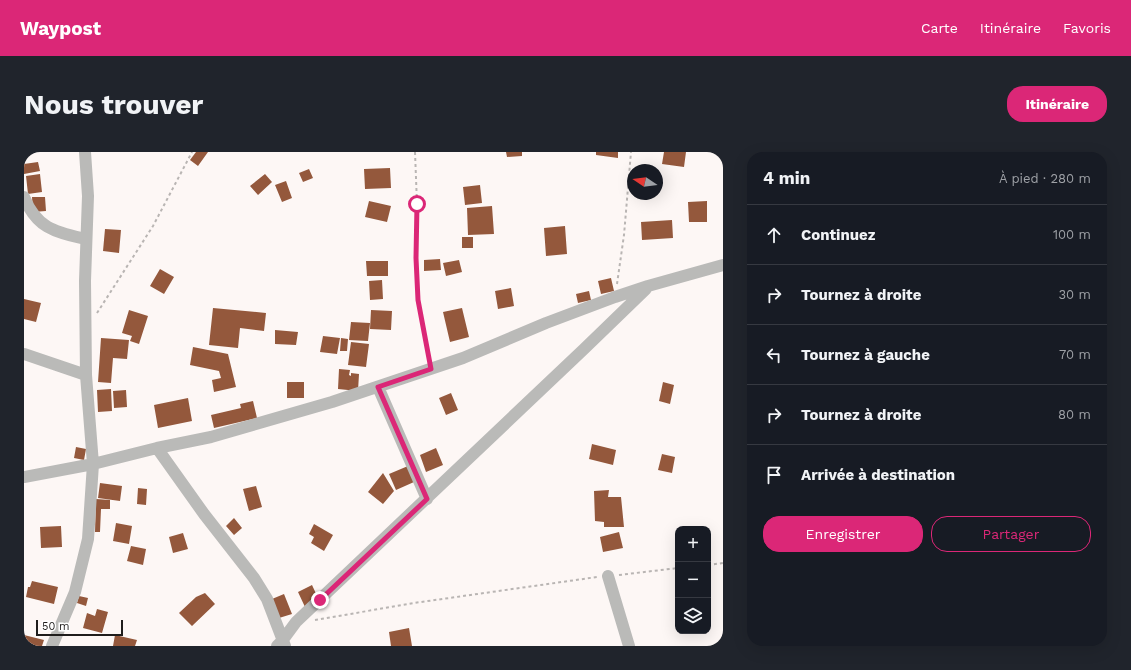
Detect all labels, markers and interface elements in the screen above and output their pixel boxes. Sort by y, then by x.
text: Waypost [20,17,101,40]
text: Carte [921,20,958,36]
text: Itinéraire [980,20,1041,36]
text: Favoris [1063,20,1111,36]
button: Itinéraire [1007,86,1107,122]
text: Nous trouver [24,88,203,121]
north arrow [627,164,663,200]
text: 4 min [763,168,810,188]
text: À pied · 280 m [999,171,1091,186]
route start [408,195,426,213]
icon: ahead [763,224,785,246]
text: Continuez [801,226,875,244]
text: 100 m [1053,227,1091,242]
icon: right [763,284,785,306]
text: Tournez à droite [801,286,921,304]
text: 30 m [1059,287,1091,302]
icon: left [763,344,785,366]
text: Tournez à gauche [801,346,930,364]
text: 70 m [1059,347,1091,362]
icon: right [763,404,785,426]
text: Tournez à droite [801,406,921,424]
text: 80 m [1058,407,1091,422]
icon: arrive [763,464,785,486]
text: Arrivée à destination [801,466,955,484]
button: Enregistrer [763,516,923,552]
button: Partager [931,516,1091,552]
map controls [675,526,711,634]
button: + [675,526,711,562]
button: − [675,562,711,598]
route end [311,591,329,609]
button: layers [675,598,711,634]
scale bar [36,618,123,637]
text: 50 m [42,620,69,633]

